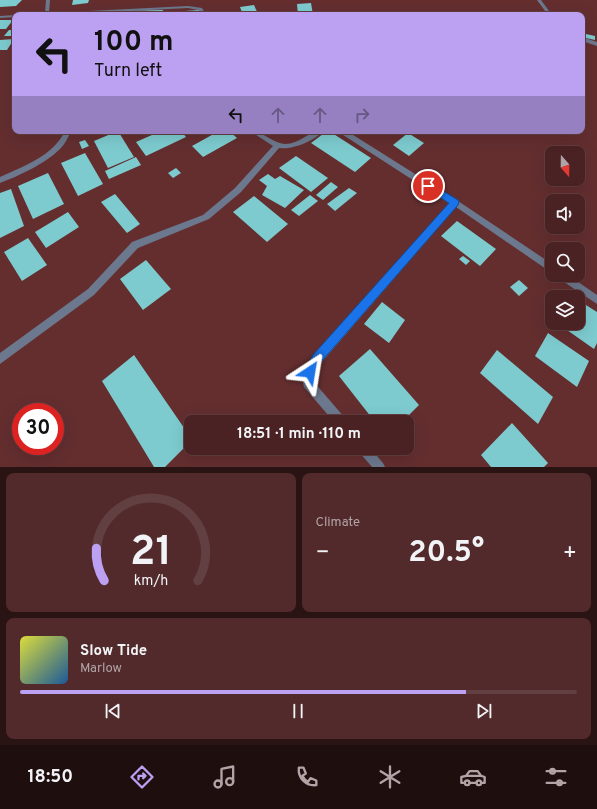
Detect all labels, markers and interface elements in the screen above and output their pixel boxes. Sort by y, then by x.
text: 100 m [94,25,174,61]
icon: left [28,28,80,80]
text: Turn left [94,60,162,83]
icon: left [225,104,247,126]
icon: ahead [267,104,289,126]
icon: ahead [309,104,331,126]
icon: right [351,104,373,126]
north arrow [545,146,585,186]
map controls [545,146,585,330]
pin [411,169,445,203]
icon: arrive [417,175,439,197]
button: sound [545,194,585,234]
button: search [545,242,585,282]
button: layers [545,290,585,330]
position arrow [289,351,331,393]
speed limit sign: 30 [12,403,64,455]
text: 18:51 · 1 min · 110 m [237,425,361,444]
text: Climate [316,515,360,531]
text: 21 [130,526,172,579]
text: 20.5° [408,535,484,572]
text: − [316,540,330,567]
text: + [563,540,577,567]
text: km/h [133,571,168,589]
text: Slow Tide [80,642,147,661]
text: Marlow [80,661,122,677]
icon: previous [102,700,124,722]
icon: pause [287,700,309,722]
icon: next [473,700,495,722]
icon: directions [128,763,156,791]
icon: music [211,763,239,791]
icon: phone [293,763,321,791]
icon: climate [376,763,404,791]
icon: car [459,763,487,791]
icon: filters [542,763,570,791]
text: 18:50 [27,766,73,789]

